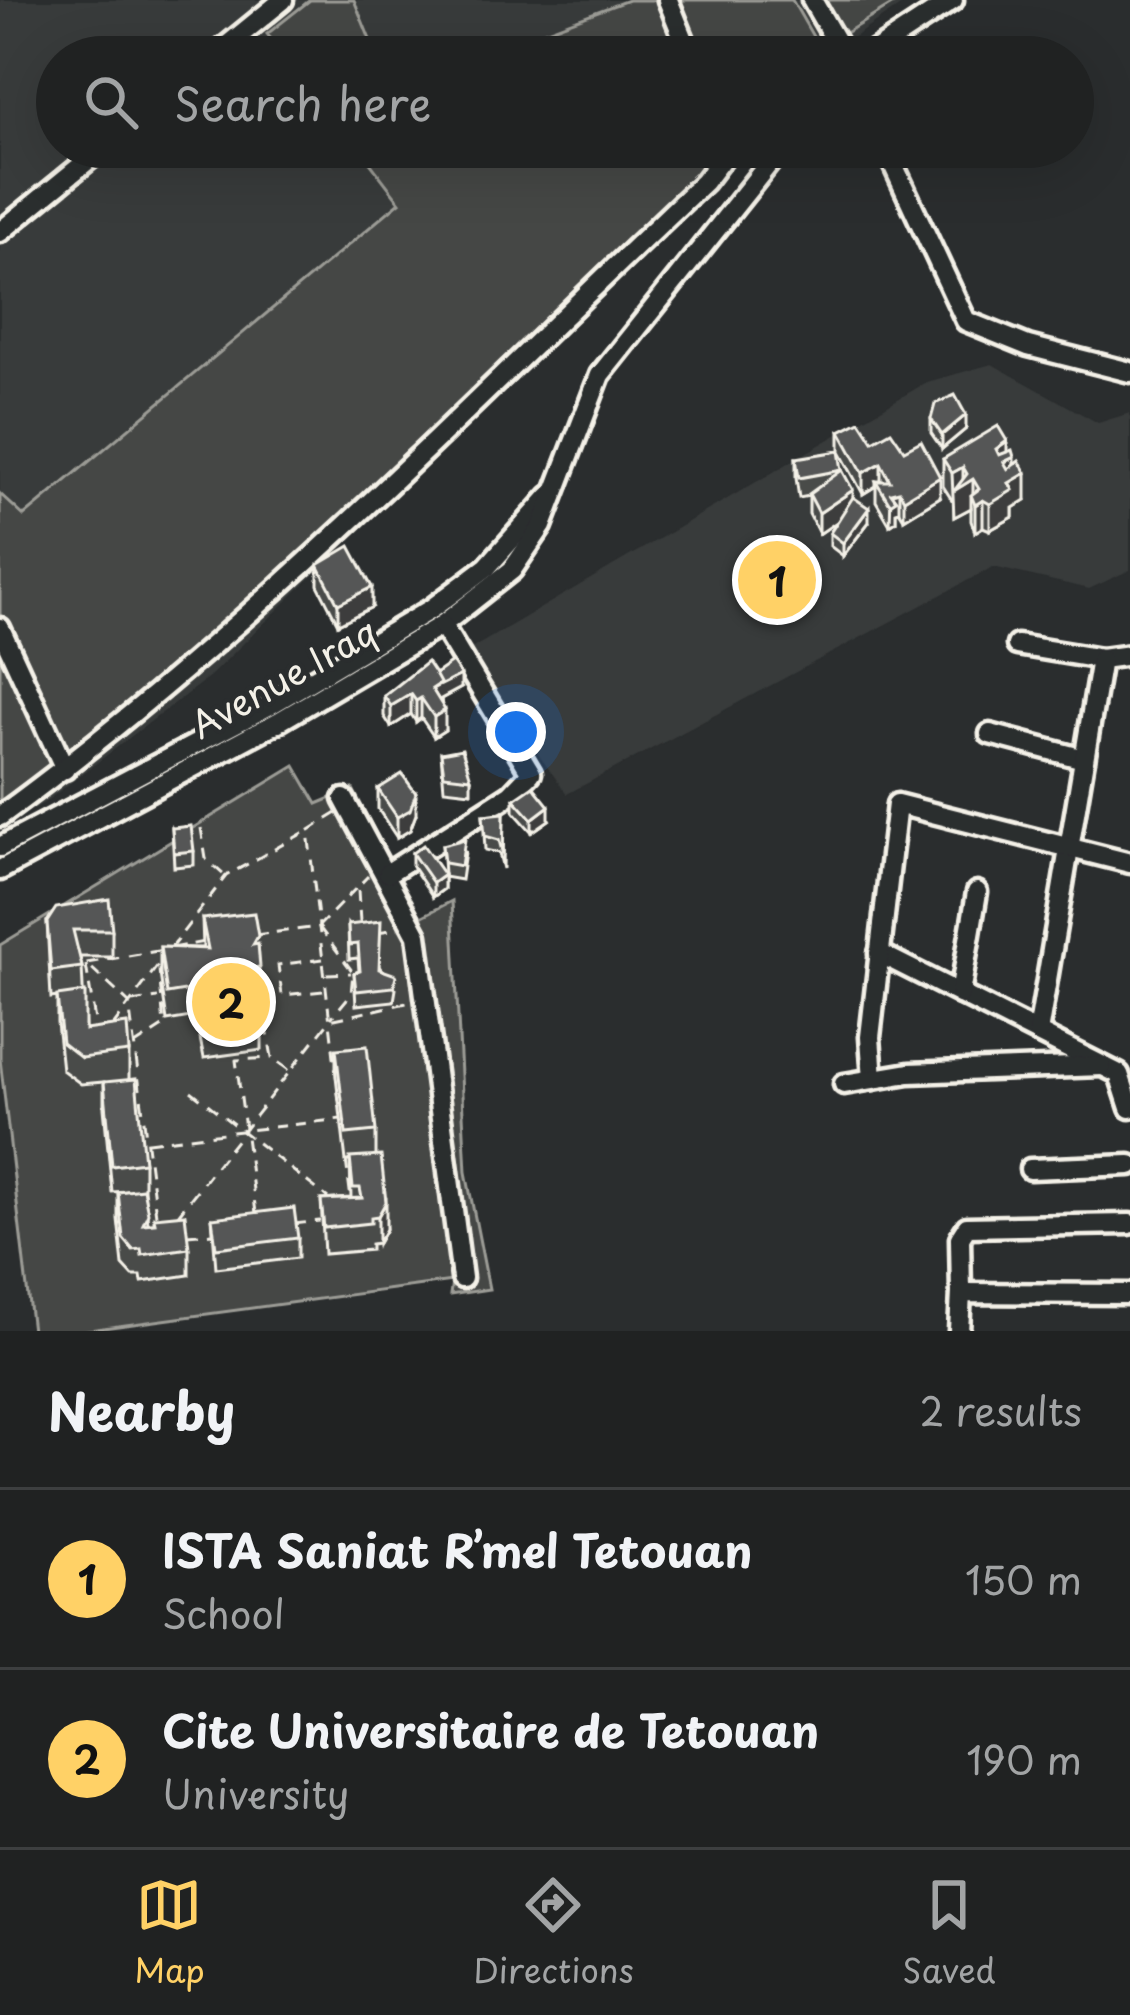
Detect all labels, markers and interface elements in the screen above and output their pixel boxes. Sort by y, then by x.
search box [36,36,1094,168]
text: Search here [174,68,431,136]
icon: search [78,69,144,135]
pin: 1 [738,535,816,625]
street label: Avenue Iraq [180,603,386,751]
your location [486,702,546,762]
pin: 2 [192,957,270,1047]
text: Nearby [48,1371,235,1448]
text: 2 results [920,1380,1082,1439]
text: ISTA Saniat R’mel Tetouan [162,1515,752,1583]
text: 1 [78,1549,96,1608]
text: 150 m [965,1549,1082,1608]
text: School [162,1583,285,1642]
text: Cite Universitaire de Tetouan [162,1695,819,1763]
text: 2 [73,1729,101,1788]
text: 190 m [966,1729,1082,1788]
text: University [162,1763,349,1822]
tab: Map [134,1872,205,1994]
tab: Directions [473,1872,634,1994]
tab: Saved [902,1872,996,1994]

